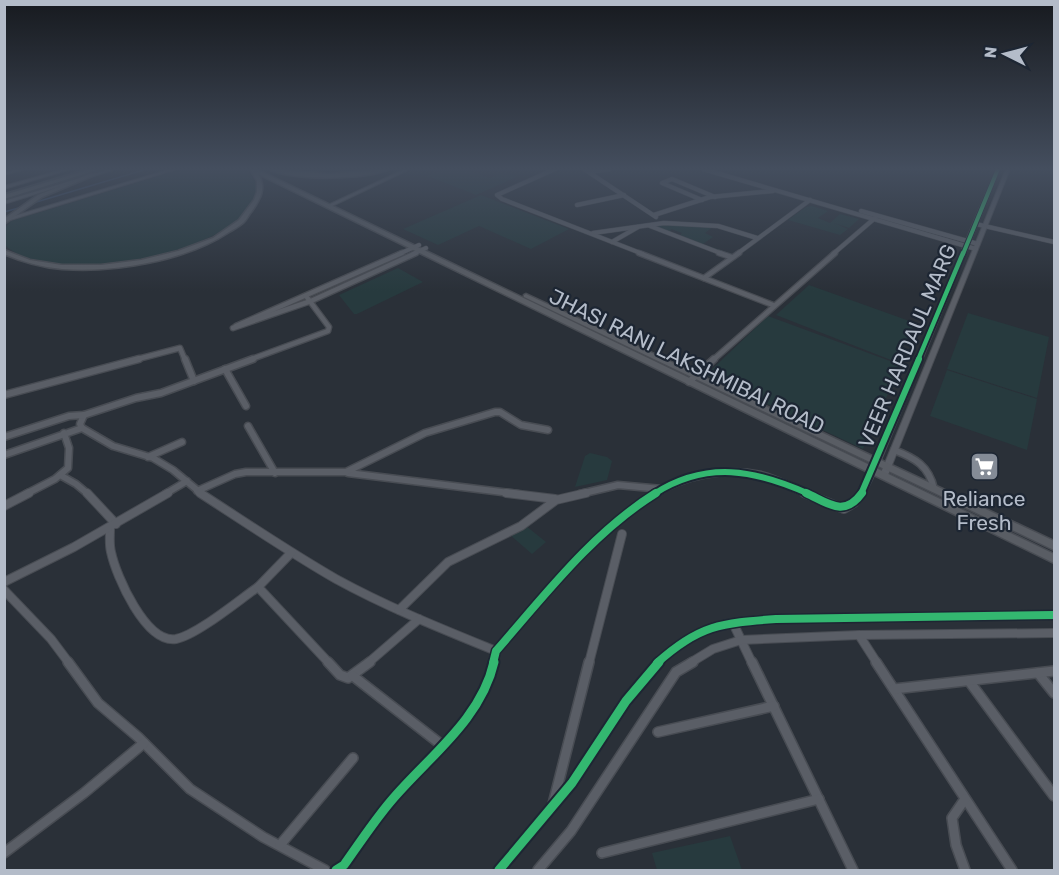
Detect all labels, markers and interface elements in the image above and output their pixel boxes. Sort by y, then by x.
north arrow [975,24,1035,84]
text: N [981,46,1001,59]
street label: VEER HARDAUL MARG [853,240,961,452]
street label: JHASI RANI LAKSHMIBAI ROAD [545,283,829,439]
supermarket icon: Reliance Fresh [968,451,1000,483]
place label: Reliance Fresh [942,486,1026,535]

